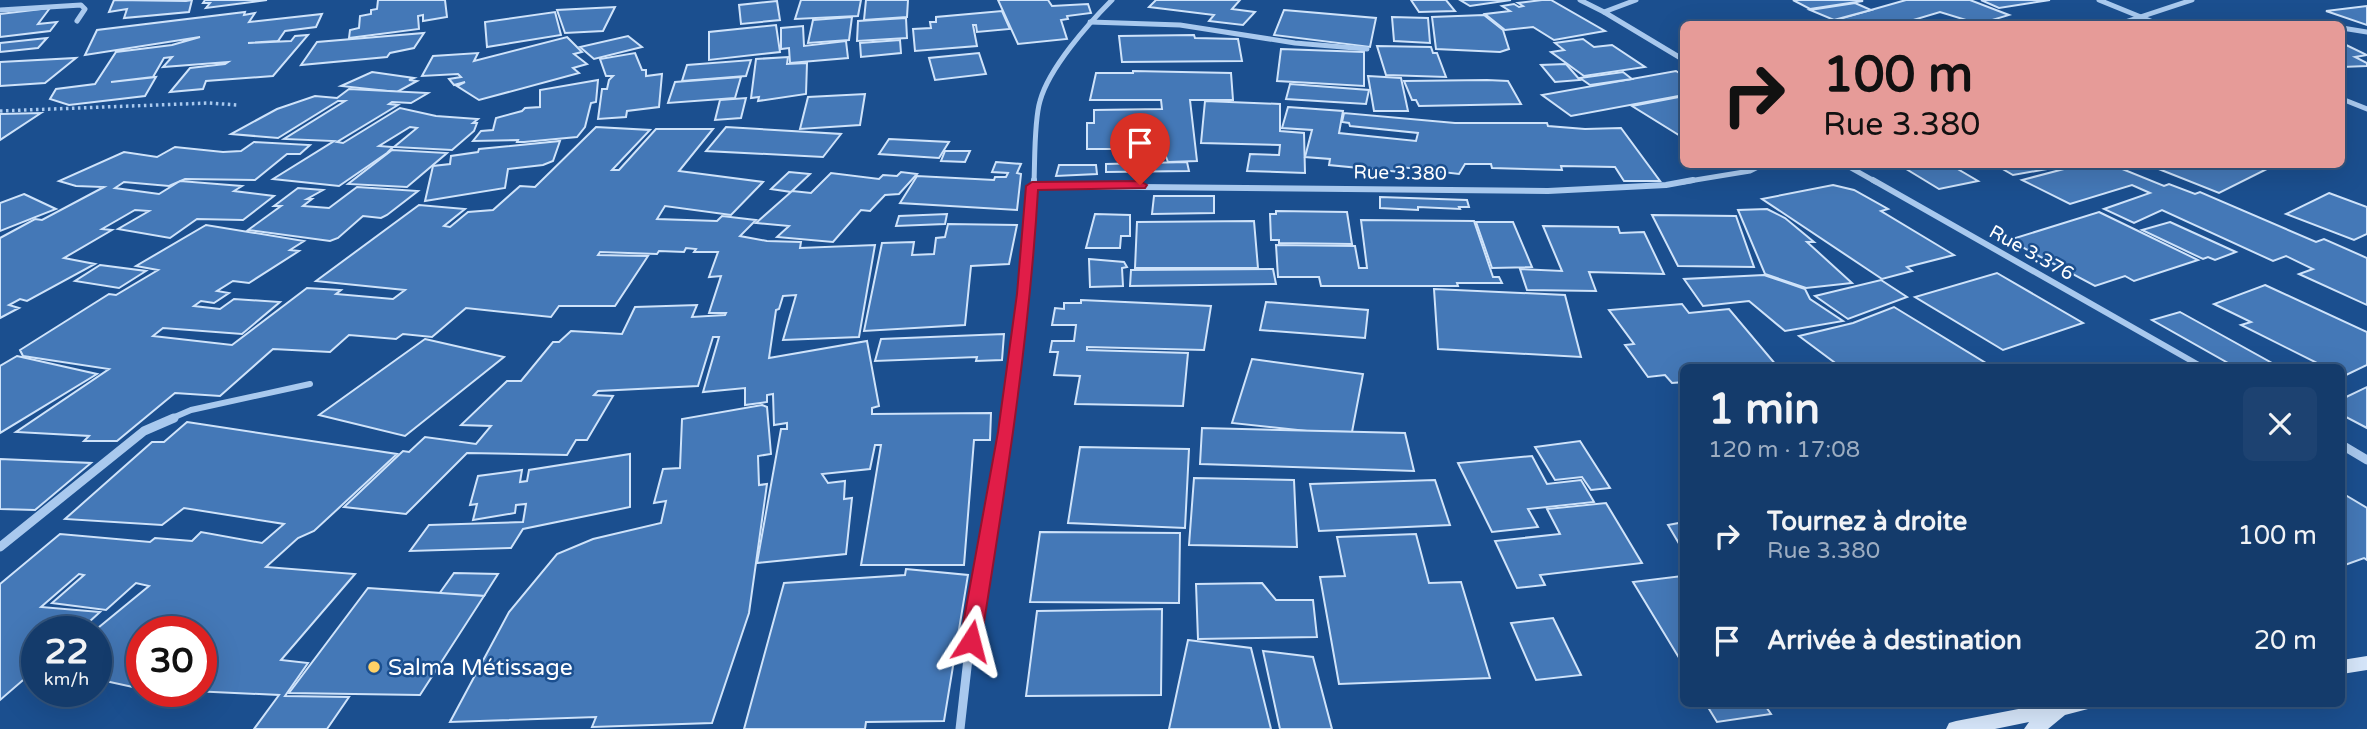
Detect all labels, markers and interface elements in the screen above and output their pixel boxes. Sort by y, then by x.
text: 100 m [1823,46,1973,105]
icon: right [1708,49,1799,140]
text: Rue 3.380 [1823,106,1980,144]
pin [1110,113,1170,185]
icon: arrive [1121,124,1159,162]
street label: Rue 3.380 [1353,161,1447,185]
street label: Rue 3.376 [1985,221,2078,285]
text: 1 min [1708,384,1820,435]
button: close [2243,387,2317,461]
text: 120 m · 17:08 [1708,436,1860,464]
text: Tournez à droite [1767,506,1967,537]
icon: right [1708,517,1746,555]
text: 100 m [2237,520,2317,551]
text: Rue 3.380 [1767,537,1880,565]
position arrow [934,604,1008,678]
speed limit sign: 30 [126,616,217,707]
icon: arrive [1708,622,1746,660]
text: Arrivée à destination [1767,625,2022,656]
text: 20 m [2254,625,2317,656]
text: 22 [45,631,88,673]
place label: Salma Métissage [388,654,573,682]
marker: Salma Métissage [366,659,382,675]
text: km/h [44,668,89,690]

